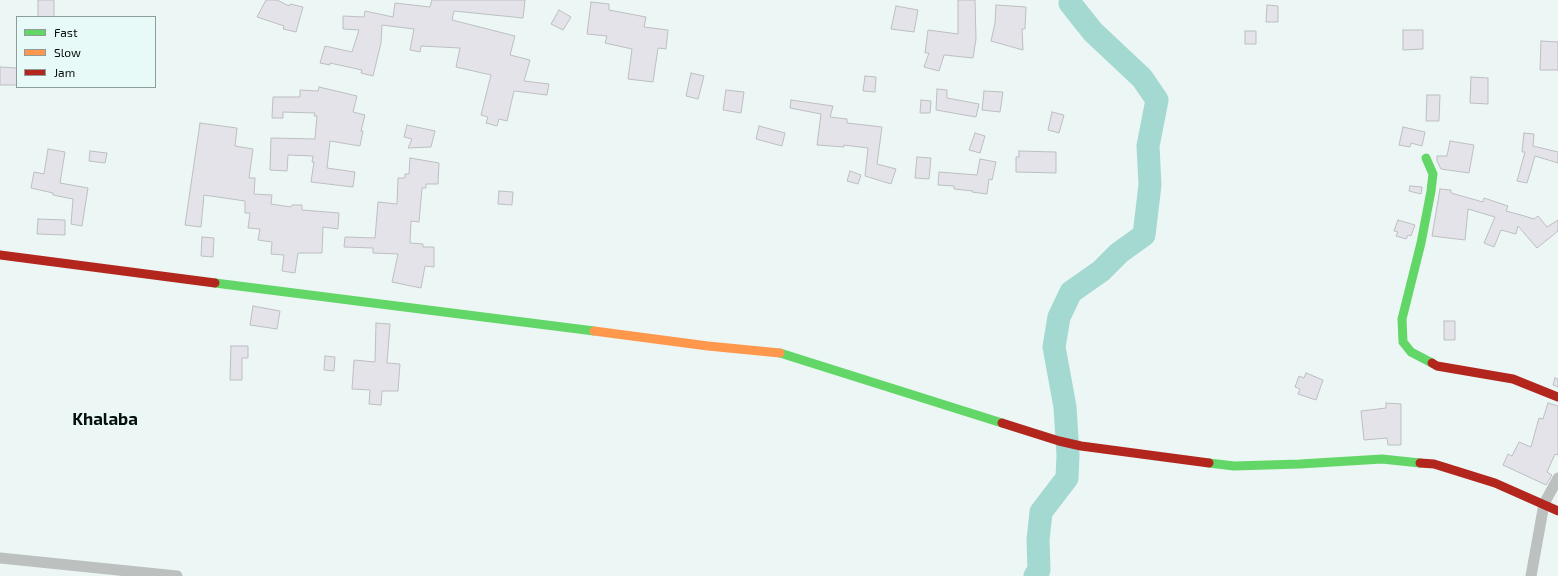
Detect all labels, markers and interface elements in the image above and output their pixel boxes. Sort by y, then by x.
legend [16,16,156,88]
text: Fast [54,25,77,39]
text: Slow [54,45,81,59]
text: Jam [54,65,75,79]
district label: Khalaba [72,409,138,429]

